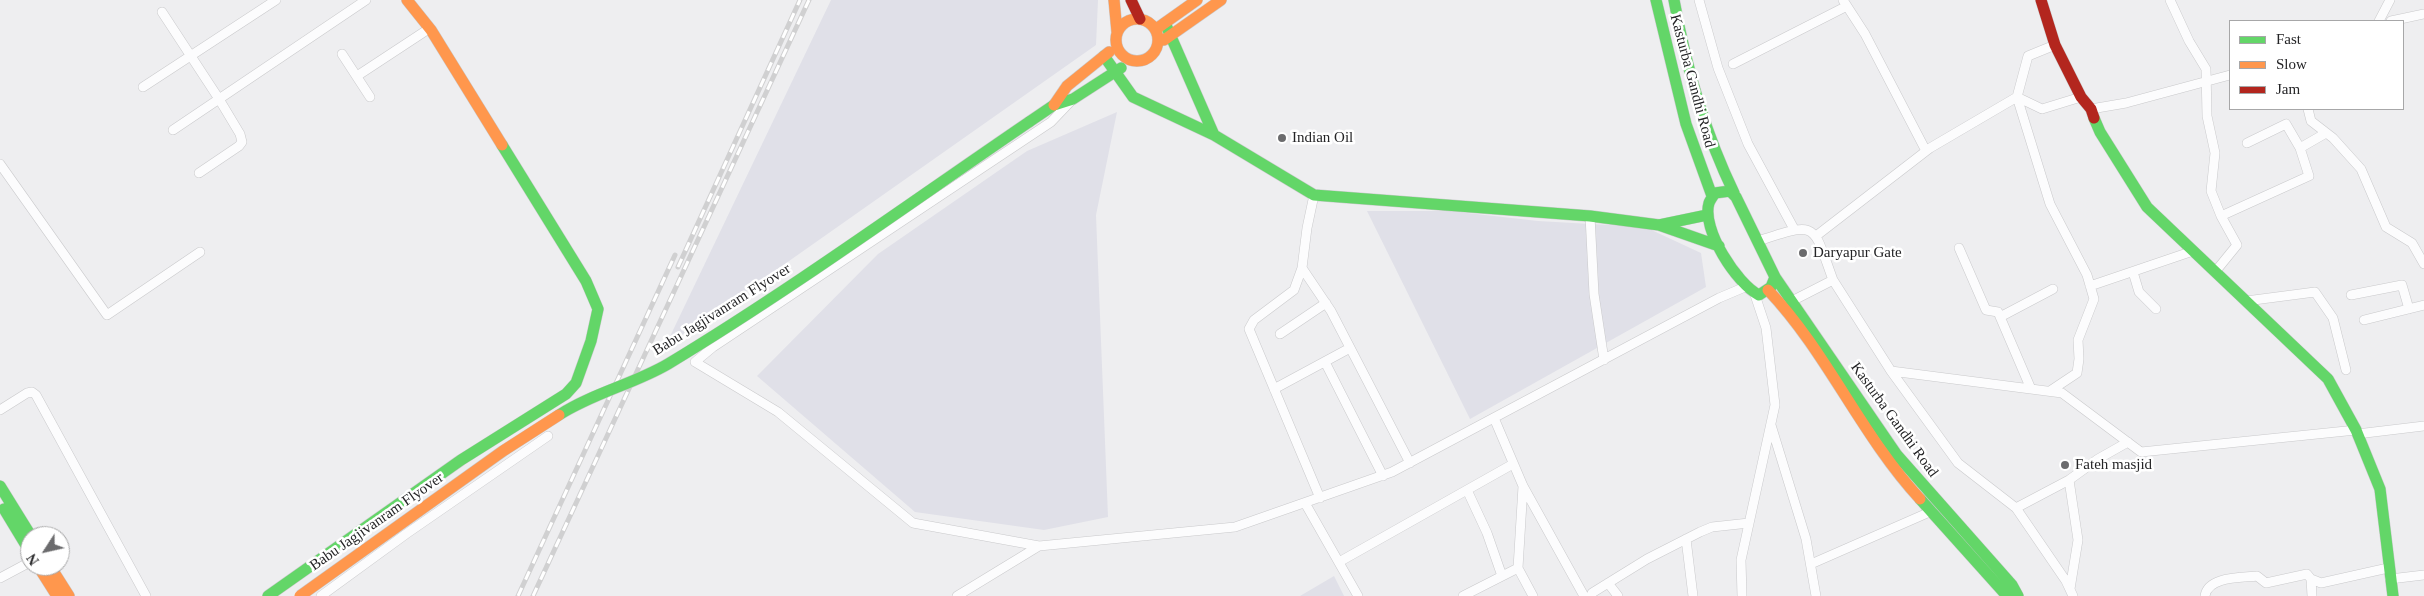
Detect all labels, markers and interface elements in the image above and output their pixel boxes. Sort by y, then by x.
street label: Kasturba Gandhi Road [1666,12,1718,150]
legend [2229,20,2404,110]
text: Fast [2276,31,2301,47]
text: Slow [2276,56,2307,72]
text: Jam [2276,81,2300,97]
place label: Indian Oil [1292,129,1353,147]
marker: Indian Oil [1276,132,1288,144]
place label: Daryapur Gate [1813,244,1902,262]
marker: Daryapur Gate [1797,247,1809,259]
street label: Babu Jagjivanram Flyover [650,260,794,360]
street label: Kasturba Gandhi Road [1846,359,1942,481]
place label: Fateh masjid [2075,456,2152,474]
marker: Fateh masjid [2059,459,2071,471]
street label: Babu Jagjivanram Flyover [307,469,447,575]
north arrow [20,526,70,576]
text: N [24,551,42,568]

